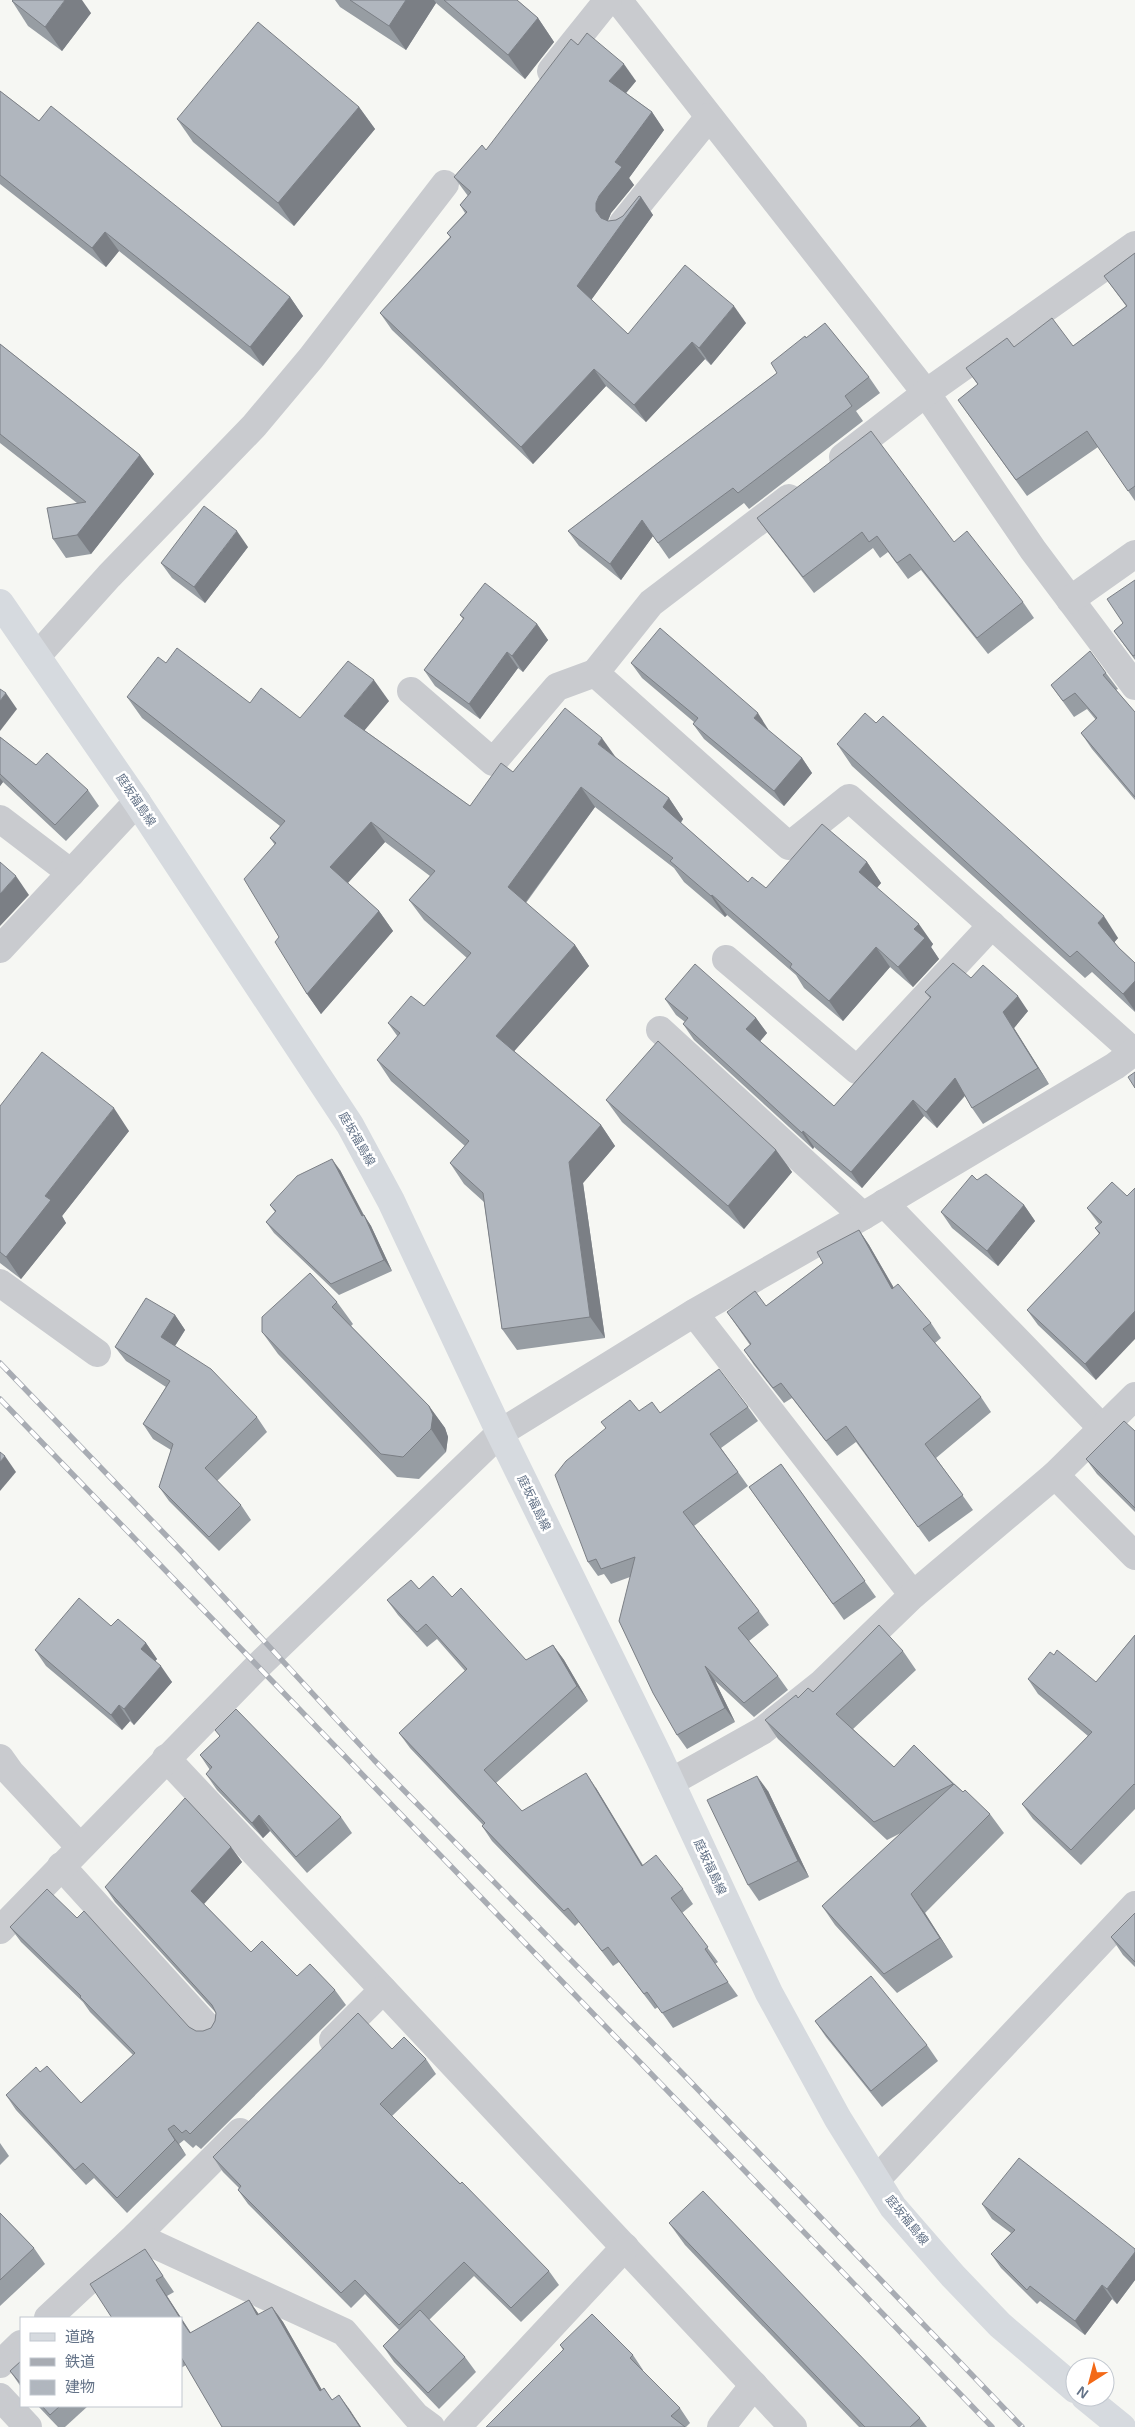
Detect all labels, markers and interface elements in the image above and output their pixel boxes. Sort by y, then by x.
street label: 庭坂福島線 [113,771,159,829]
street label: 庭坂福島線 [336,1110,378,1168]
street label: 庭坂福島線 [515,1473,553,1533]
street label: 庭坂福島線 [691,1837,729,1897]
street label: 庭坂福島線 [883,2192,931,2248]
legend [20,2317,182,2407]
text: 道路 [65,2328,95,2345]
text: 鉄道 [65,2353,95,2370]
north arrow [1065,2357,1115,2407]
text: 建物 [65,2378,95,2395]
text: N [1074,2383,1091,2402]

